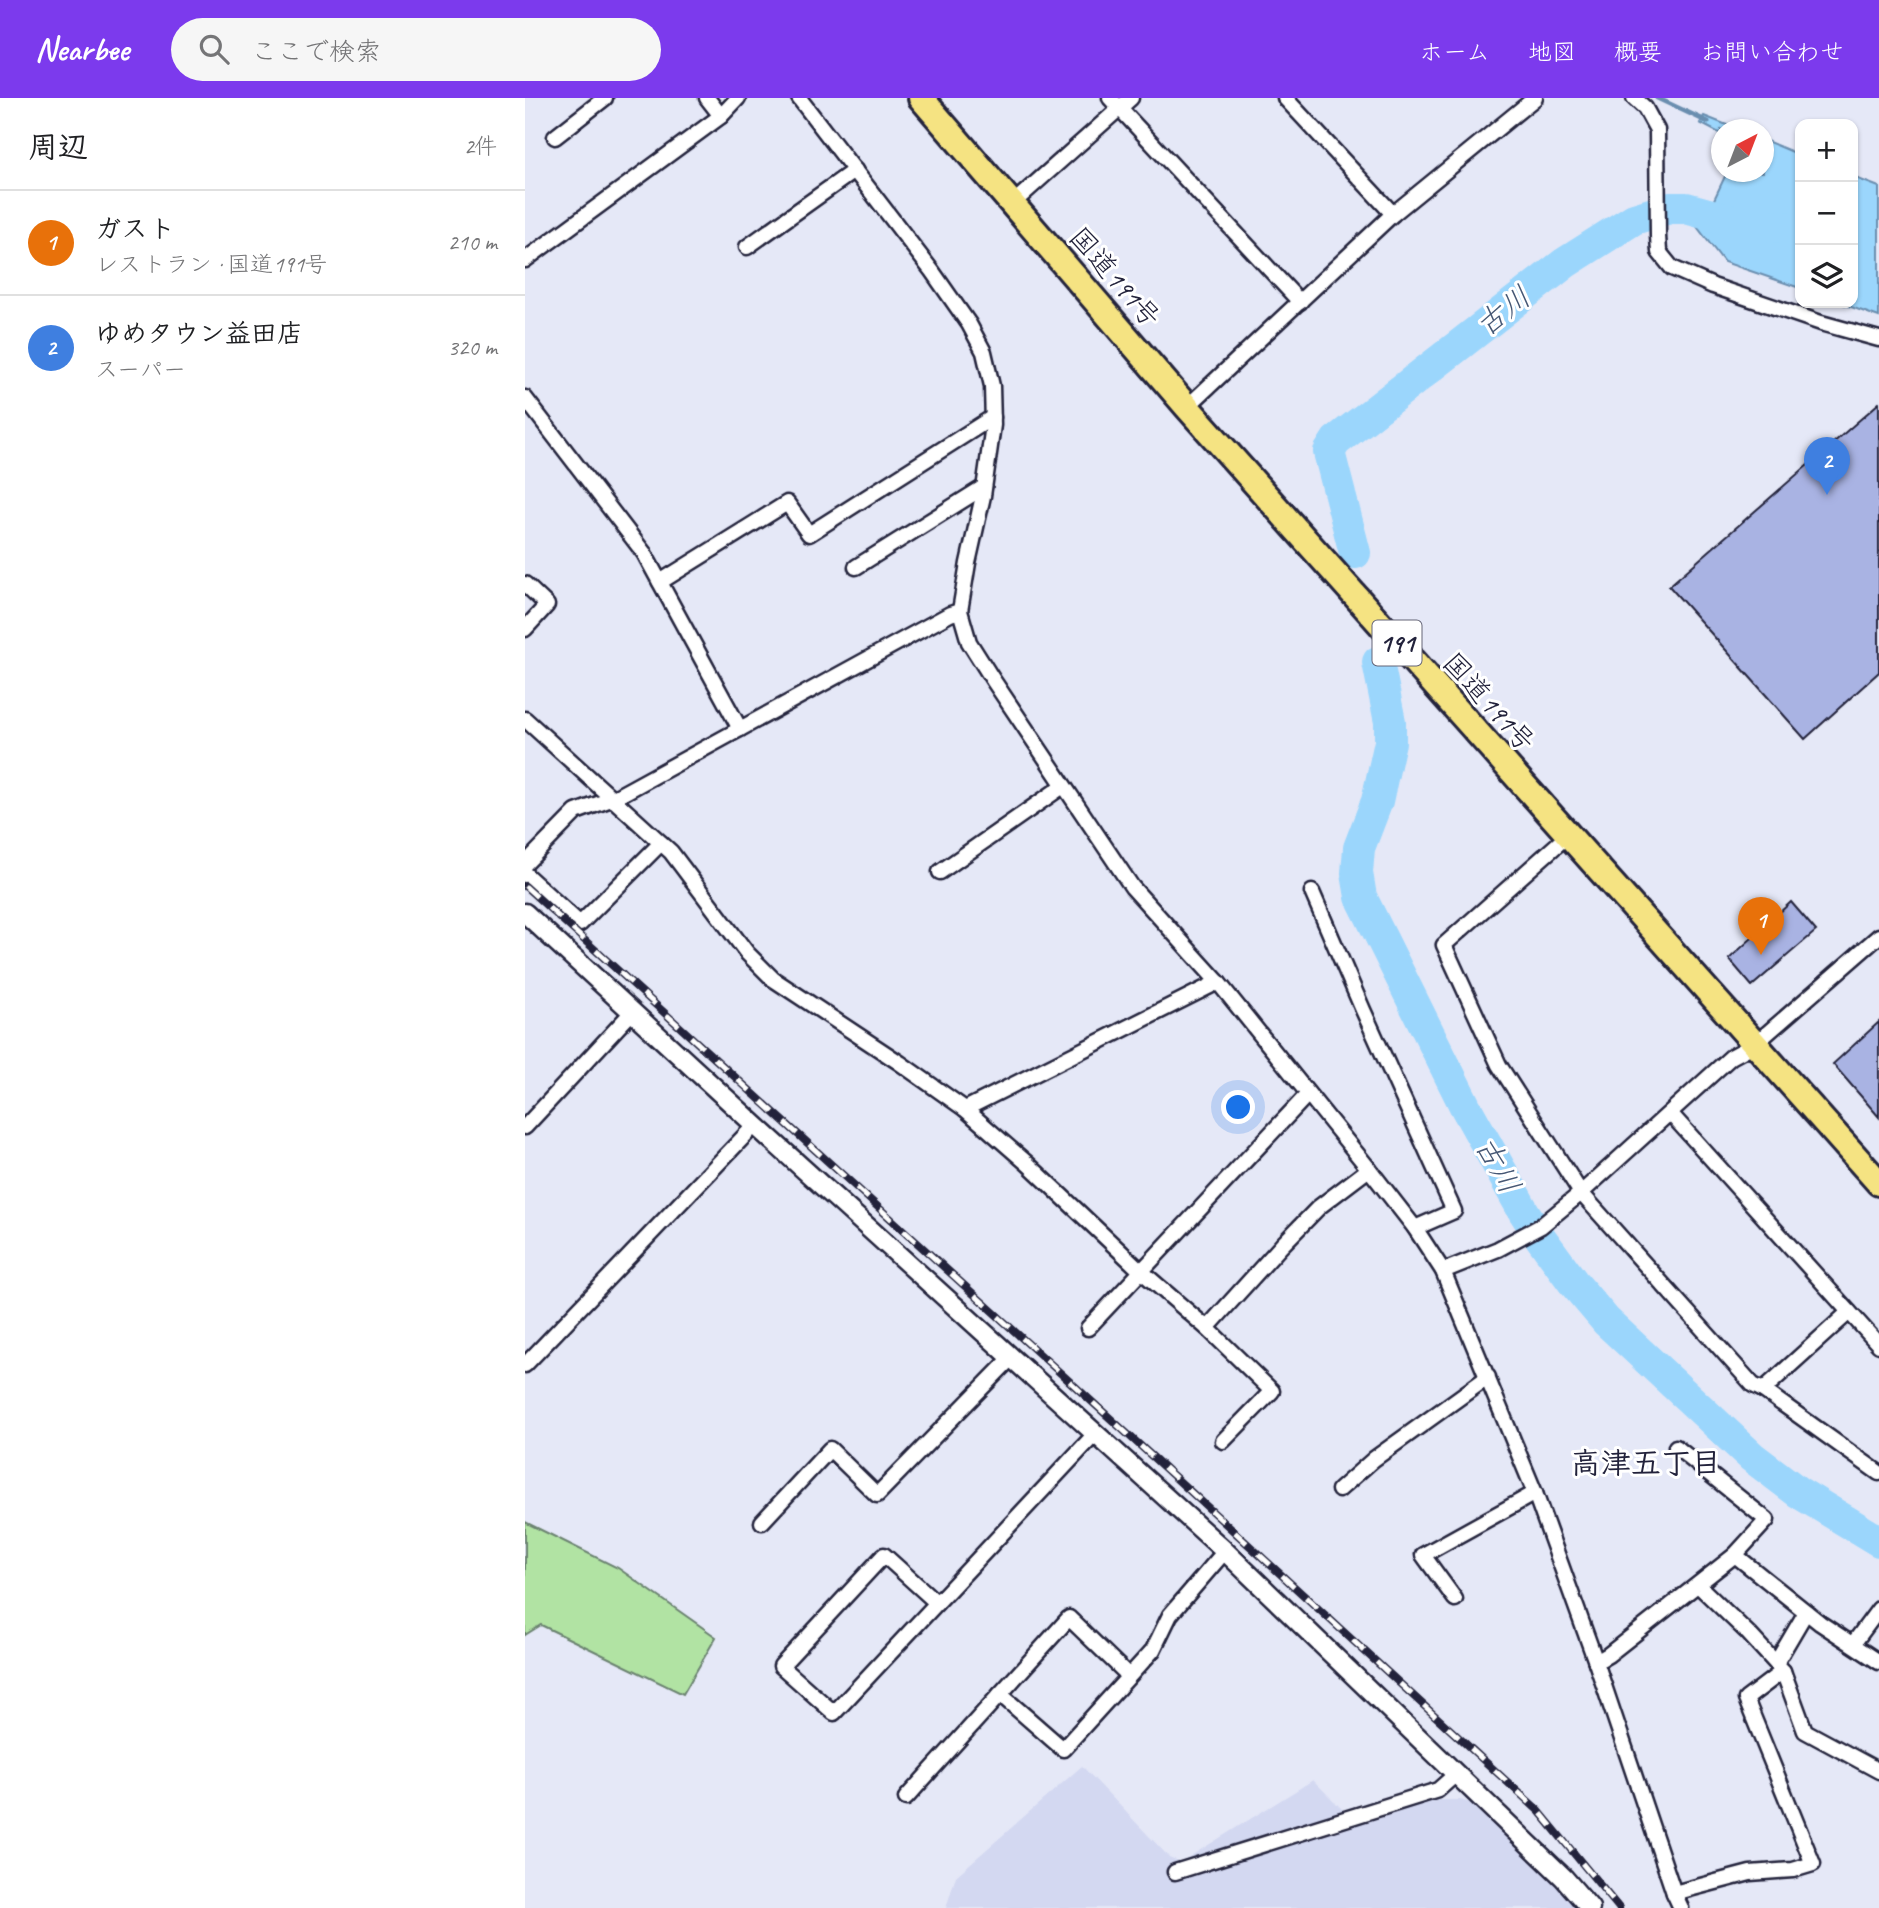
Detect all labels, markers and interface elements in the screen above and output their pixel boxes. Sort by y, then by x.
search box [171,18,661,81]
text: Nearbee [35,28,129,70]
icon: search [195,30,233,68]
text: ここで検索 [251,35,381,68]
text: ホーム [1419,37,1490,67]
text: 地図 [1528,37,1576,67]
text: 概要 [1614,37,1662,67]
text: お問い合わせ [1700,37,1844,67]
north arrow [1711,119,1774,182]
map controls [1795,119,1858,308]
button: + [1795,119,1858,182]
text: 周辺 [28,128,88,166]
text: 2件 [464,132,497,161]
button: − [1795,182,1858,245]
text: ガスト [95,212,176,245]
street label: 国道191号 [1062,220,1168,334]
text: 1 [46,228,56,257]
text: 210 m [448,228,497,257]
button: layers [1795,245,1858,308]
text: レストラン · 国道191号 [95,250,327,279]
water label: 古川 [1468,278,1538,344]
text: ゆめタウン益田店 [95,317,303,350]
text: 2 [46,333,56,362]
text: 320 m [448,333,497,362]
text: スーパー [95,355,186,384]
pin: 2 [1804,437,1850,495]
road number: 191 [1373,621,1421,666]
street label: 国道191号 [1435,645,1543,759]
pin: 1 [1738,897,1784,955]
your location [1221,1090,1255,1124]
water label: 古川 [1467,1130,1529,1200]
district label: 高津五丁目 [1571,1444,1721,1482]

